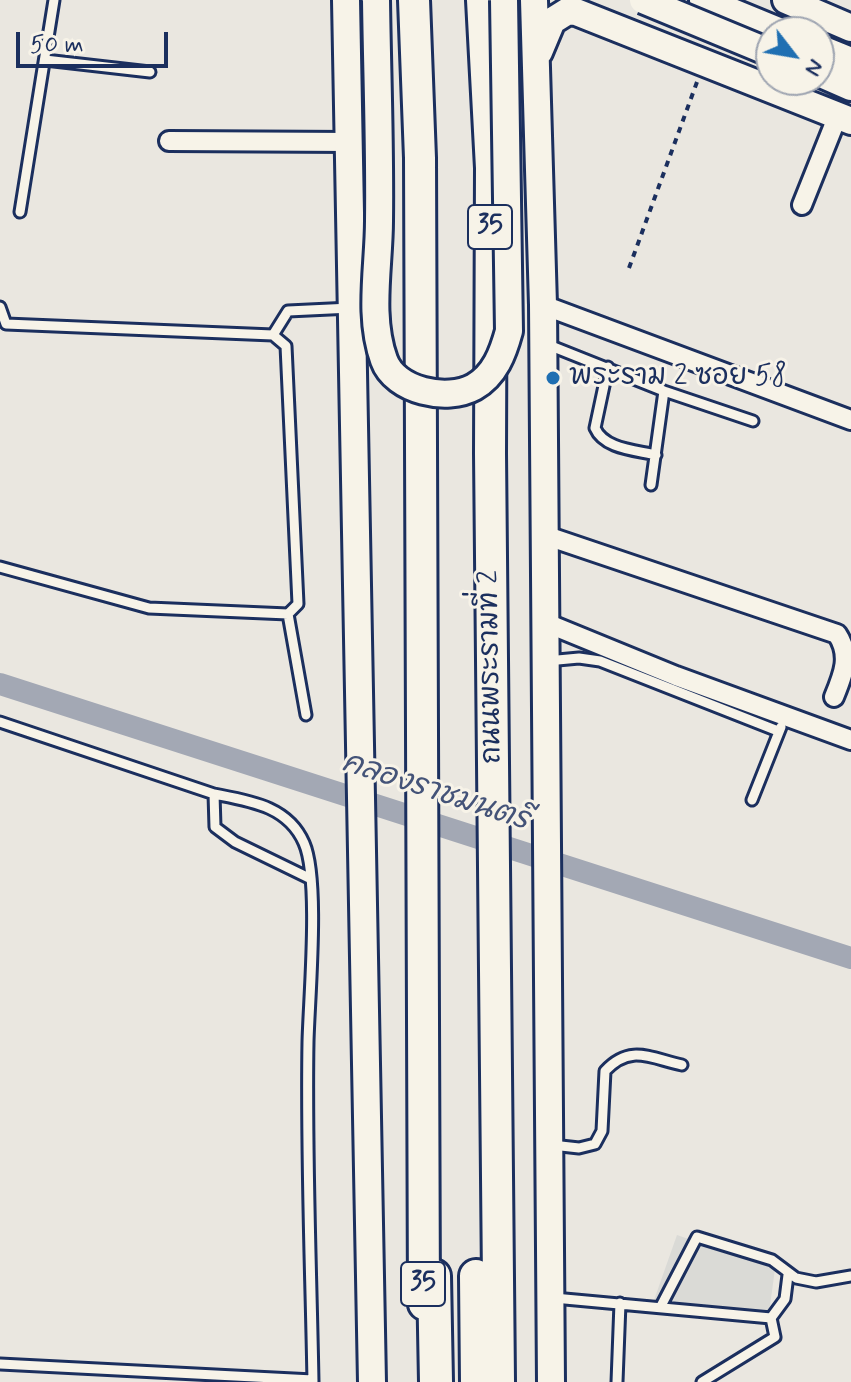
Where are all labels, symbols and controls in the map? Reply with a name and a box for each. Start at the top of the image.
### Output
scale bar [20,16,172,66]
north arrow [755,16,835,96]
text: 50 m [30,30,84,61]
text: N [798,54,830,81]
road number: 35 [468,205,512,249]
place label: พระราม 2 ซอย 58 [569,361,787,395]
marker: พระราม 2 ซอย 58 [544,369,562,387]
street label: ถนนพระรามที่ 2 [474,570,510,764]
water label: คลองราชมนตรี [337,746,533,840]
road number: 35 [401,1262,445,1306]

